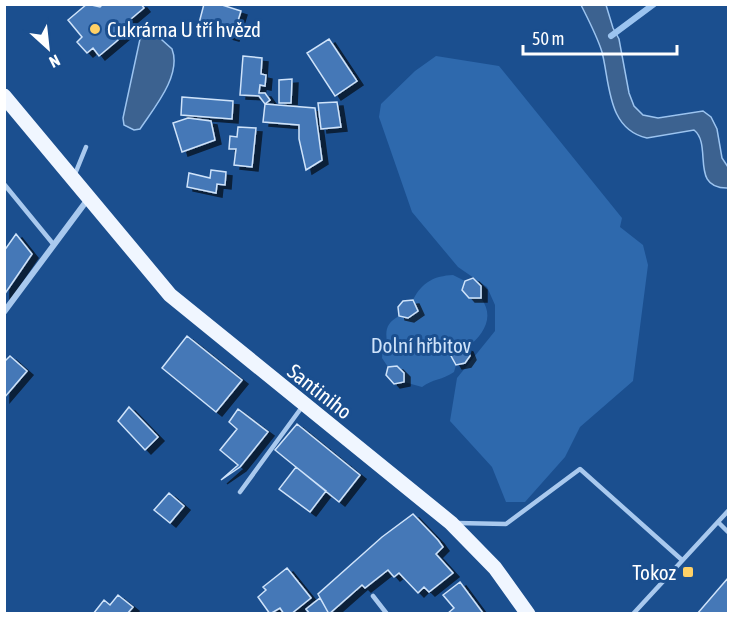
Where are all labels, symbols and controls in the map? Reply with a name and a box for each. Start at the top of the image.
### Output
place label: Cukrárna U tří hvězd [107,17,261,41]
north arrow [18,18,78,78]
scale bar [523,18,678,56]
marker: Cukrárna U tří hvězd [88,22,102,36]
text: 50 m [532,28,564,49]
text: N [47,51,63,72]
park label: Dolní hřbitov [371,333,472,357]
street label: Santiniho [283,359,357,423]
place label: Tokoz [632,560,676,584]
marker: Tokoz [681,565,695,579]

